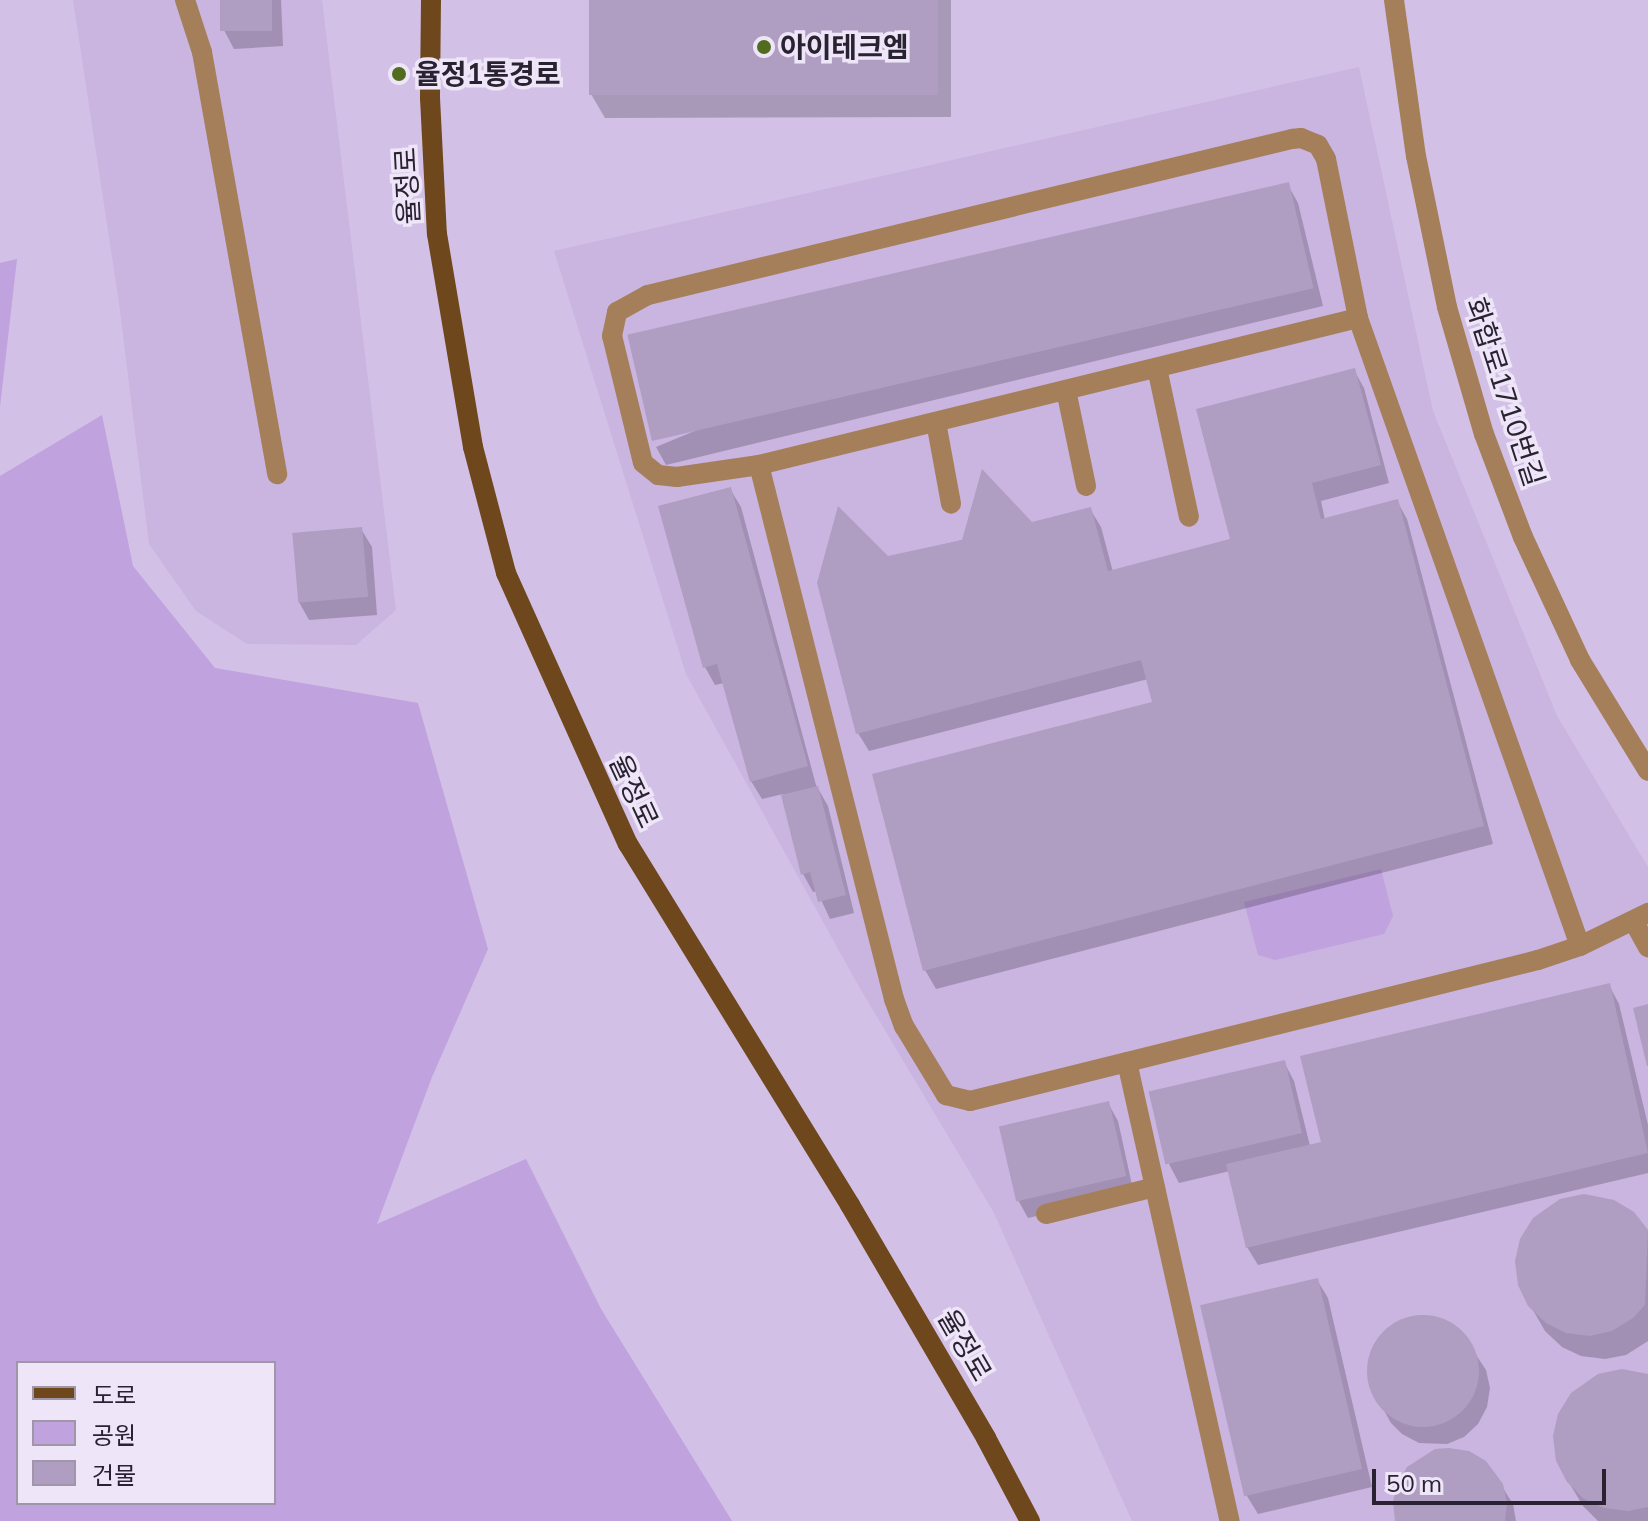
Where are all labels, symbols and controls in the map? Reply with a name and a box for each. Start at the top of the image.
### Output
place label: 아이테크엠 [780,30,909,64]
marker: 아이테크엠 [755,38,773,56]
place label: 율정1통경로 [415,57,561,91]
marker: 율정1통경로 [390,65,408,83]
street label: 율정로 [388,147,426,225]
street label: 화합로1710번길 [1459,294,1551,490]
street label: 율정로 [602,749,666,833]
street label: 율정로 [931,1303,999,1387]
legend [16,1361,276,1505]
text: 도로 [92,1380,136,1410]
text: 공원 [92,1420,136,1450]
scale bar [1376,1453,1610,1503]
text: 건물 [92,1460,136,1490]
text: 50 m [1386,1468,1442,1498]

